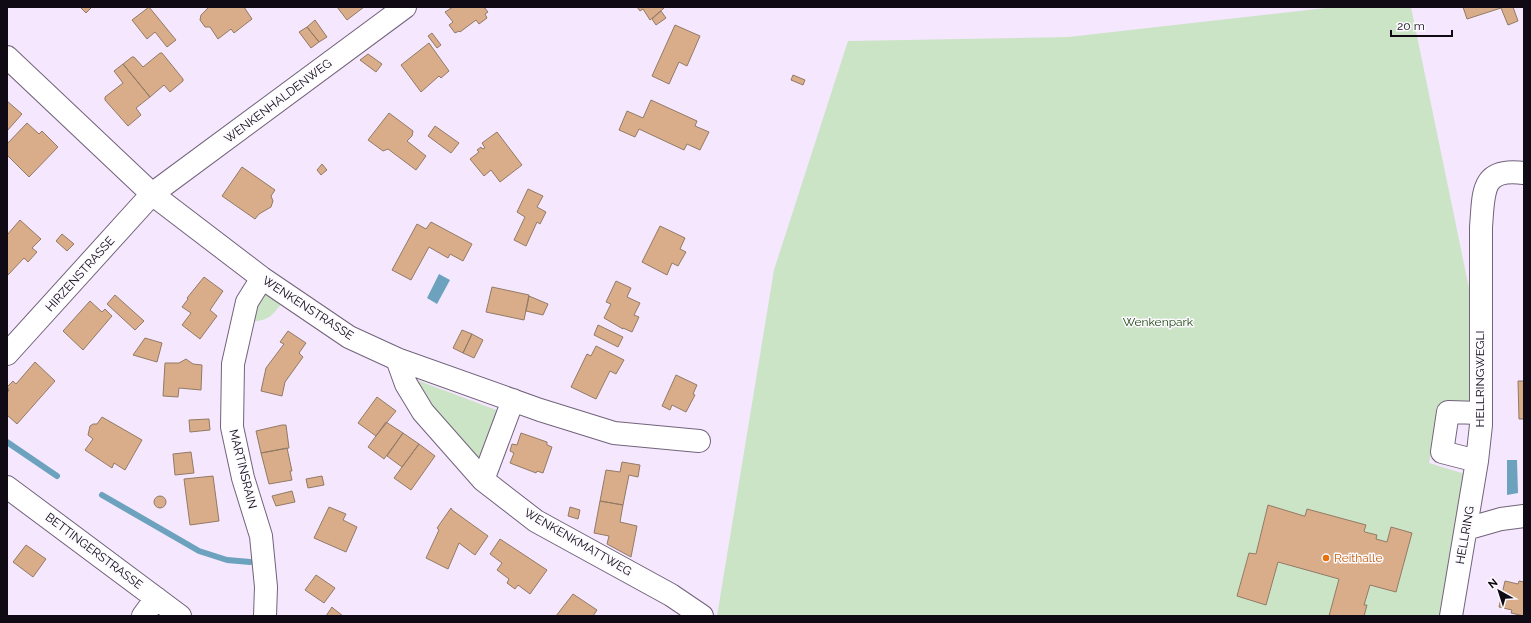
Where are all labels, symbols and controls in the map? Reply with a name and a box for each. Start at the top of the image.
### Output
scale bar [1391,12,1452,38]
text: 20 m [1397,19,1425,33]
street label: WENKENHALDENWEG [222,56,334,146]
street label: HIRZENSTRASSE [43,234,117,314]
street label: WENKENSTRASSE [260,273,356,343]
park label: Wenkenpark [1123,315,1194,329]
street label: HELLRINGWEGLI [1473,331,1487,427]
street label: MARTINSRAIN [226,428,260,510]
street label: WENKENKMATTWEG [522,505,634,579]
street label: HELLRING [1453,505,1477,565]
street label: BETTINGERSTRASSE [43,510,145,592]
place label: Reithalle [1334,551,1382,565]
marker: Reithalle [1321,553,1331,563]
north arrow [1479,571,1519,611]
text: N [1486,576,1500,591]

